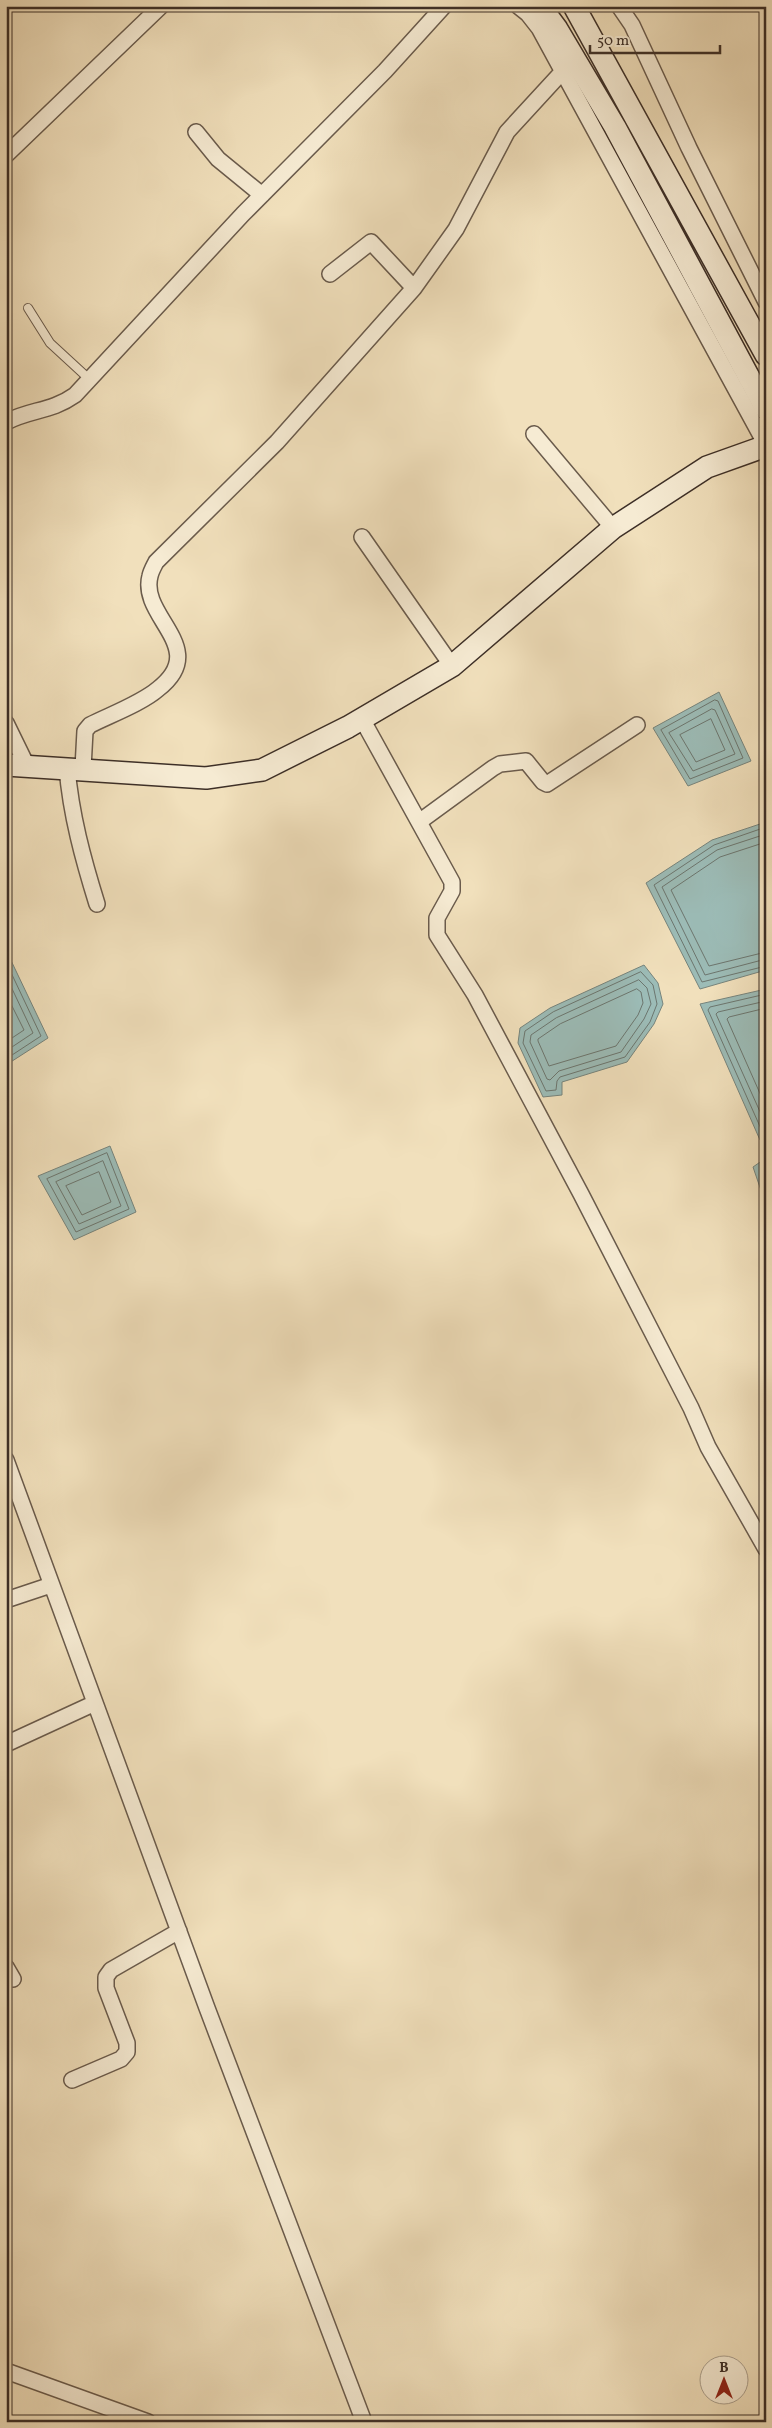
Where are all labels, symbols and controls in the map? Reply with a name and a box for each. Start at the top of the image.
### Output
scale bar [590,22,720,54]
text: 50 m [597,31,629,52]
north arrow [700,2356,750,2406]
text: B [719,2359,729,2378]

